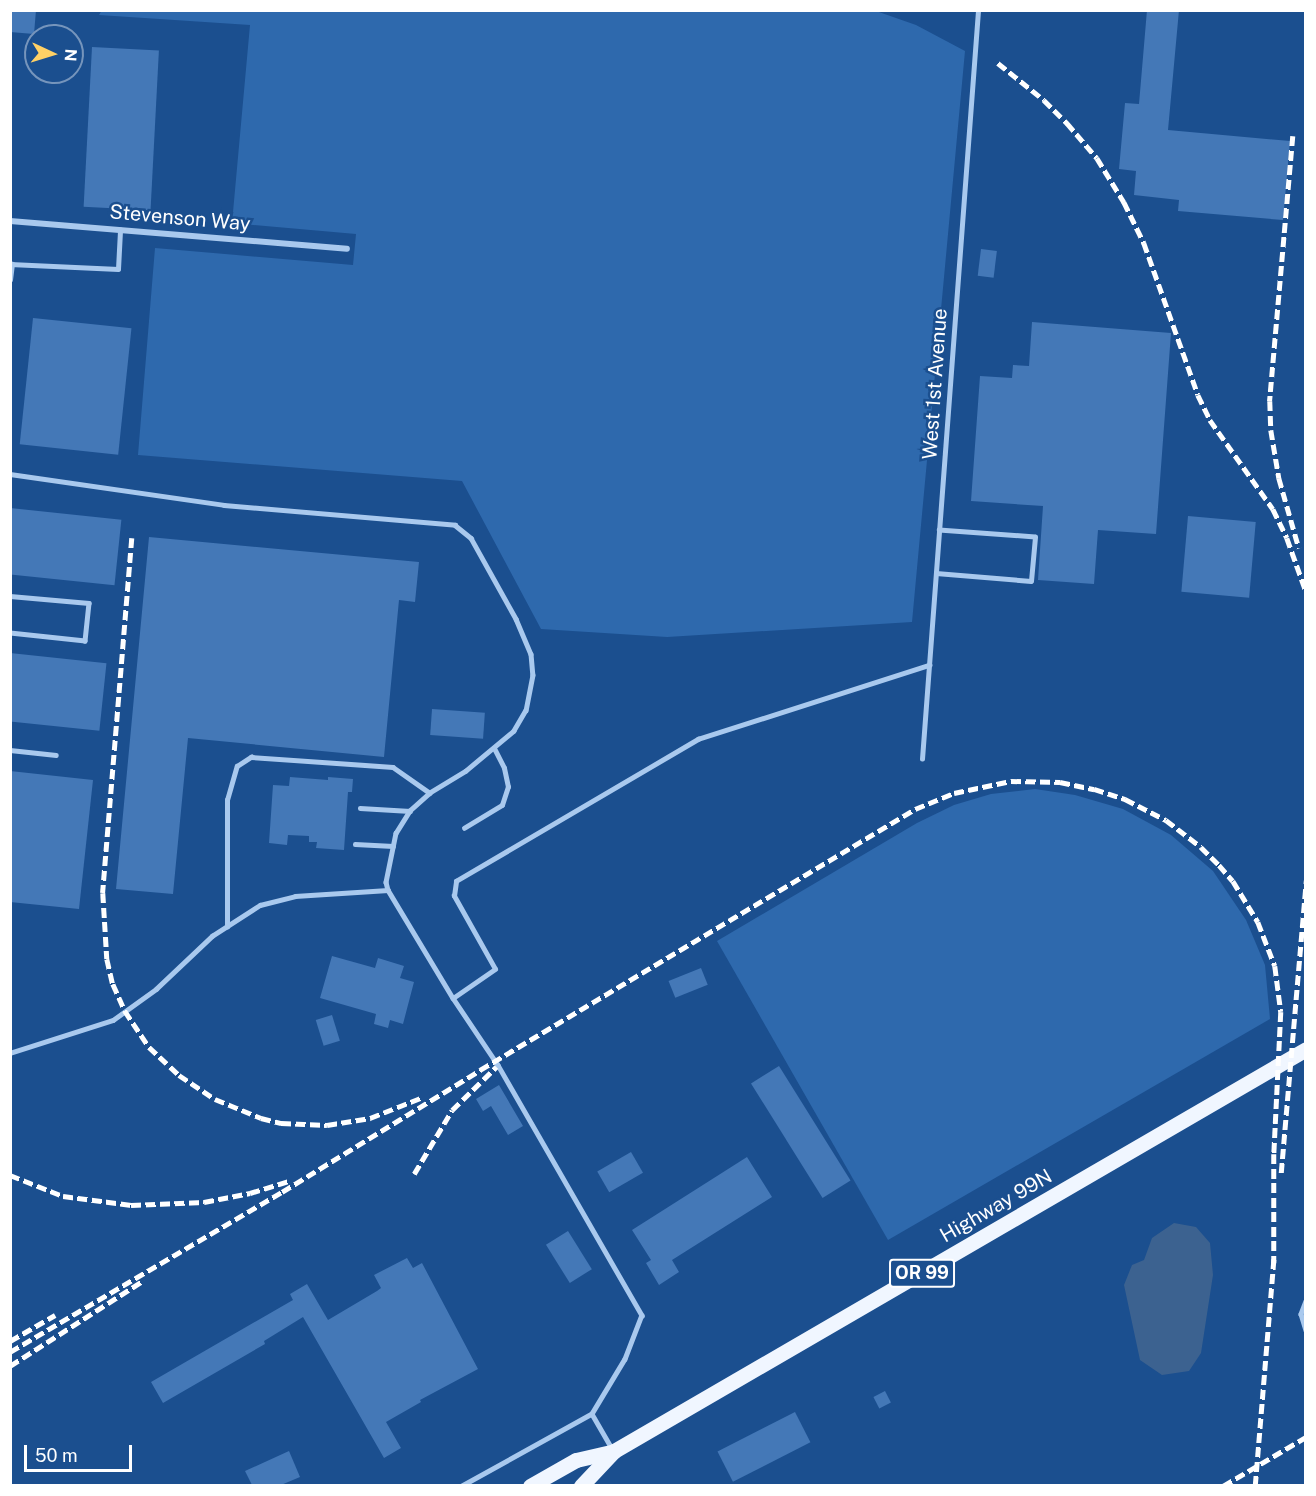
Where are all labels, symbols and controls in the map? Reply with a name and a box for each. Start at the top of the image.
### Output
north arrow [24,24,84,84]
text: N [61,48,80,62]
street label: Stevenson Way [108,200,252,236]
street label: West 1st Avenue [918,308,952,460]
street label: Highway 99N [936,1164,1056,1248]
road number: OR 99 [889,1258,955,1288]
scale bar [27,1433,135,1471]
text: 50 m [35,1445,78,1466]

